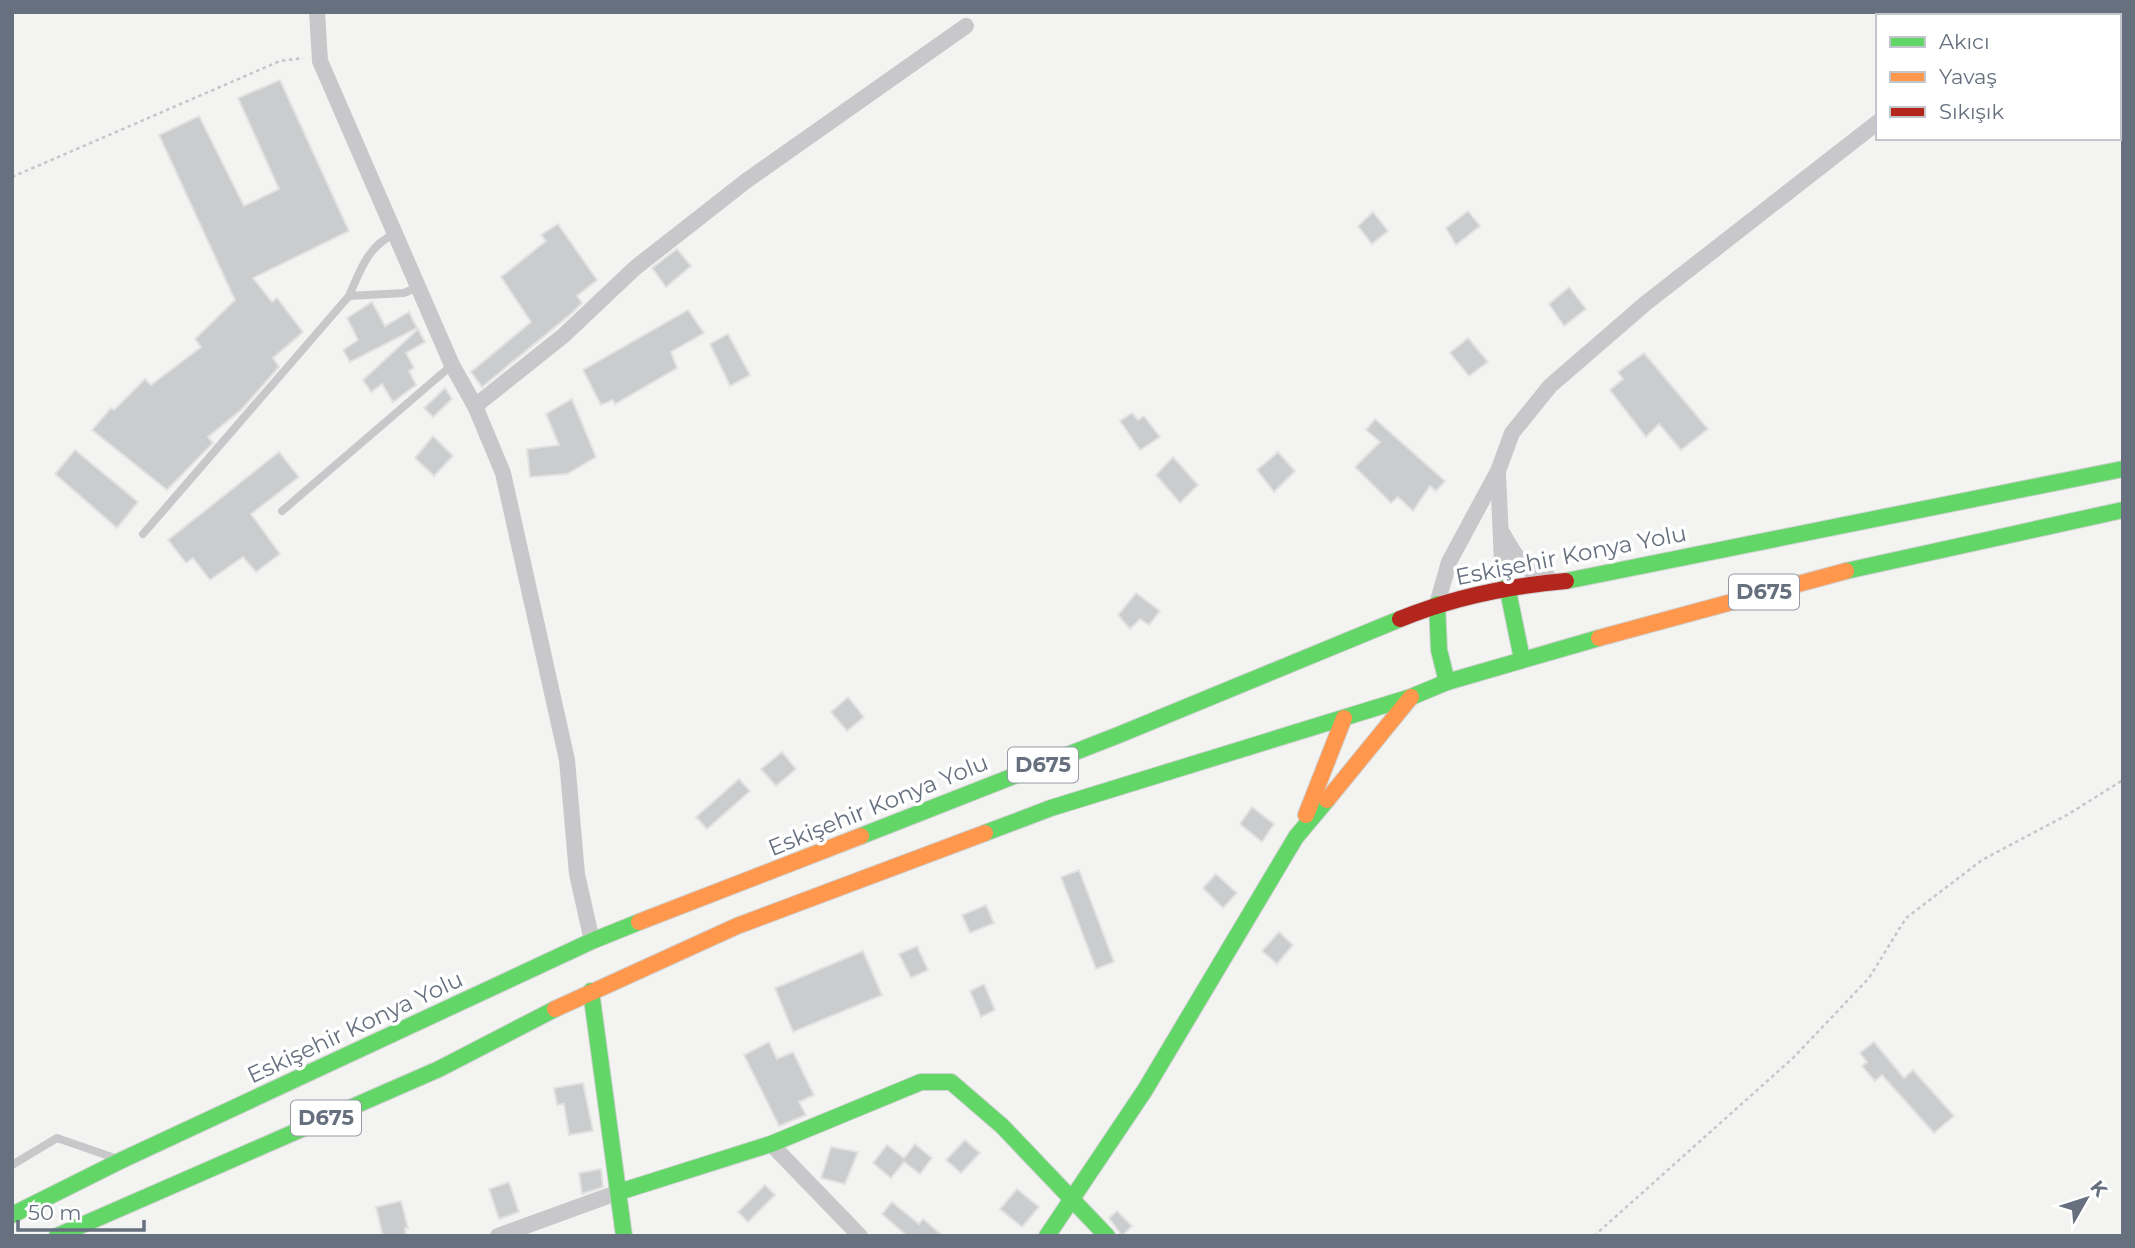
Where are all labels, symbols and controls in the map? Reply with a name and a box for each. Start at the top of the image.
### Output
legend [1876,14,2121,140]
text: Akıcı [1939,29,1990,54]
text: Yavaş [1939,64,1997,89]
text: Sıkışık [1939,99,2005,124]
street label: Eskişehir Konya Yolu [1453,519,1689,591]
road number: D675 [1729,574,1799,610]
street label: Eskişehir Konya Yolu [764,748,992,862]
road number: D675 [1008,748,1078,782]
street label: Eskişehir Konya Yolu [243,965,467,1089]
road number: D675 [291,1100,361,1136]
north arrow [2051,1164,2121,1234]
text: K [2085,1176,2113,1202]
scale bar [18,1188,144,1232]
text: 50 m [28,1200,82,1225]

